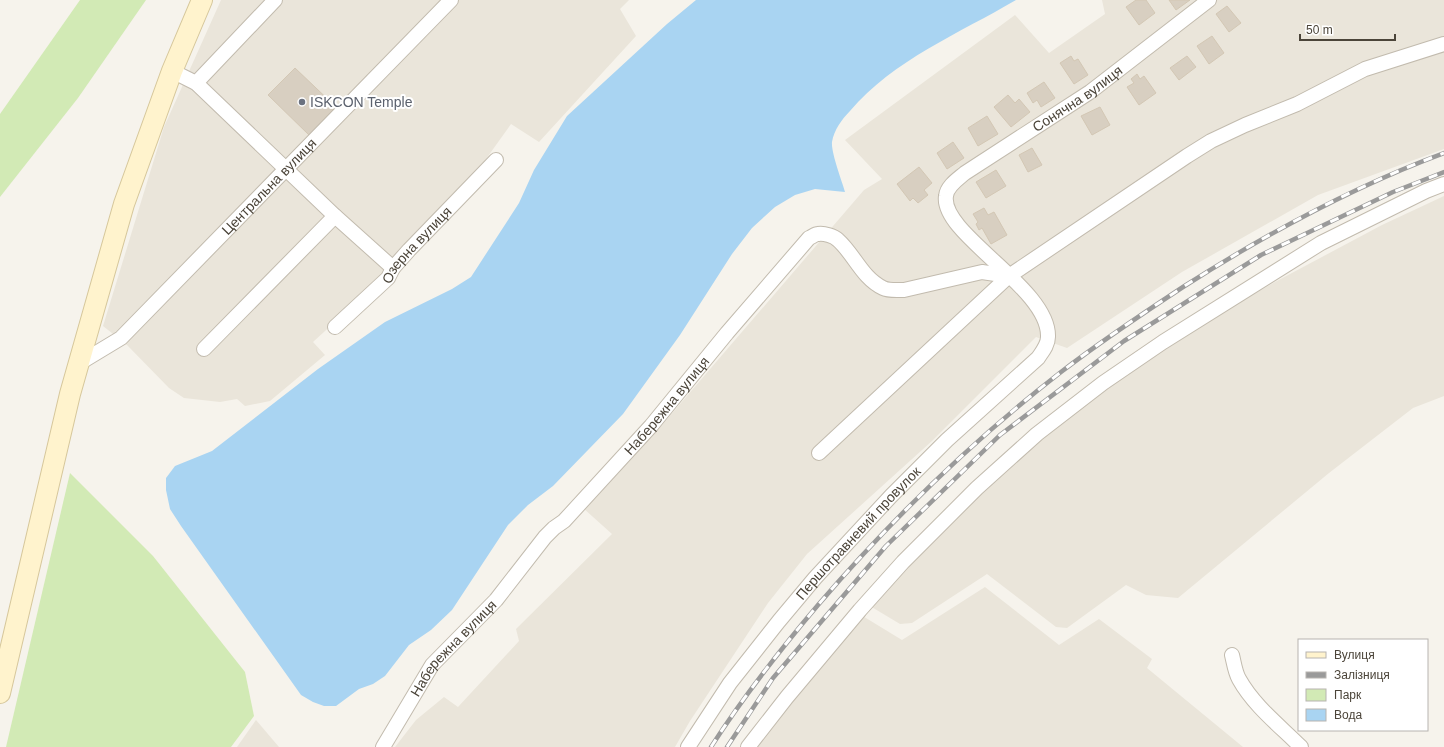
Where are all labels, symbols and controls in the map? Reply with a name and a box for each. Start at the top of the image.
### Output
scale bar [1300,16,1395,42]
text: 50 m [1306,23,1333,37]
street label: Сонячна вулиця [1030,62,1125,135]
place label: ISKCON Temple [310,94,413,110]
marker: ISKCON Temple [297,97,307,107]
street label: Центральна вулиця [218,135,319,238]
street label: Озерна вулиця [379,203,455,286]
street label: Набережна вулиця [621,353,712,458]
street label: Першотравневий провулок [793,463,924,603]
street label: Набережна вулиця [407,597,500,699]
legend [1298,639,1428,731]
text: Вулиця [1334,648,1375,662]
text: Залізниця [1334,668,1390,682]
text: Парк [1334,688,1362,702]
text: Вода [1334,708,1362,722]

